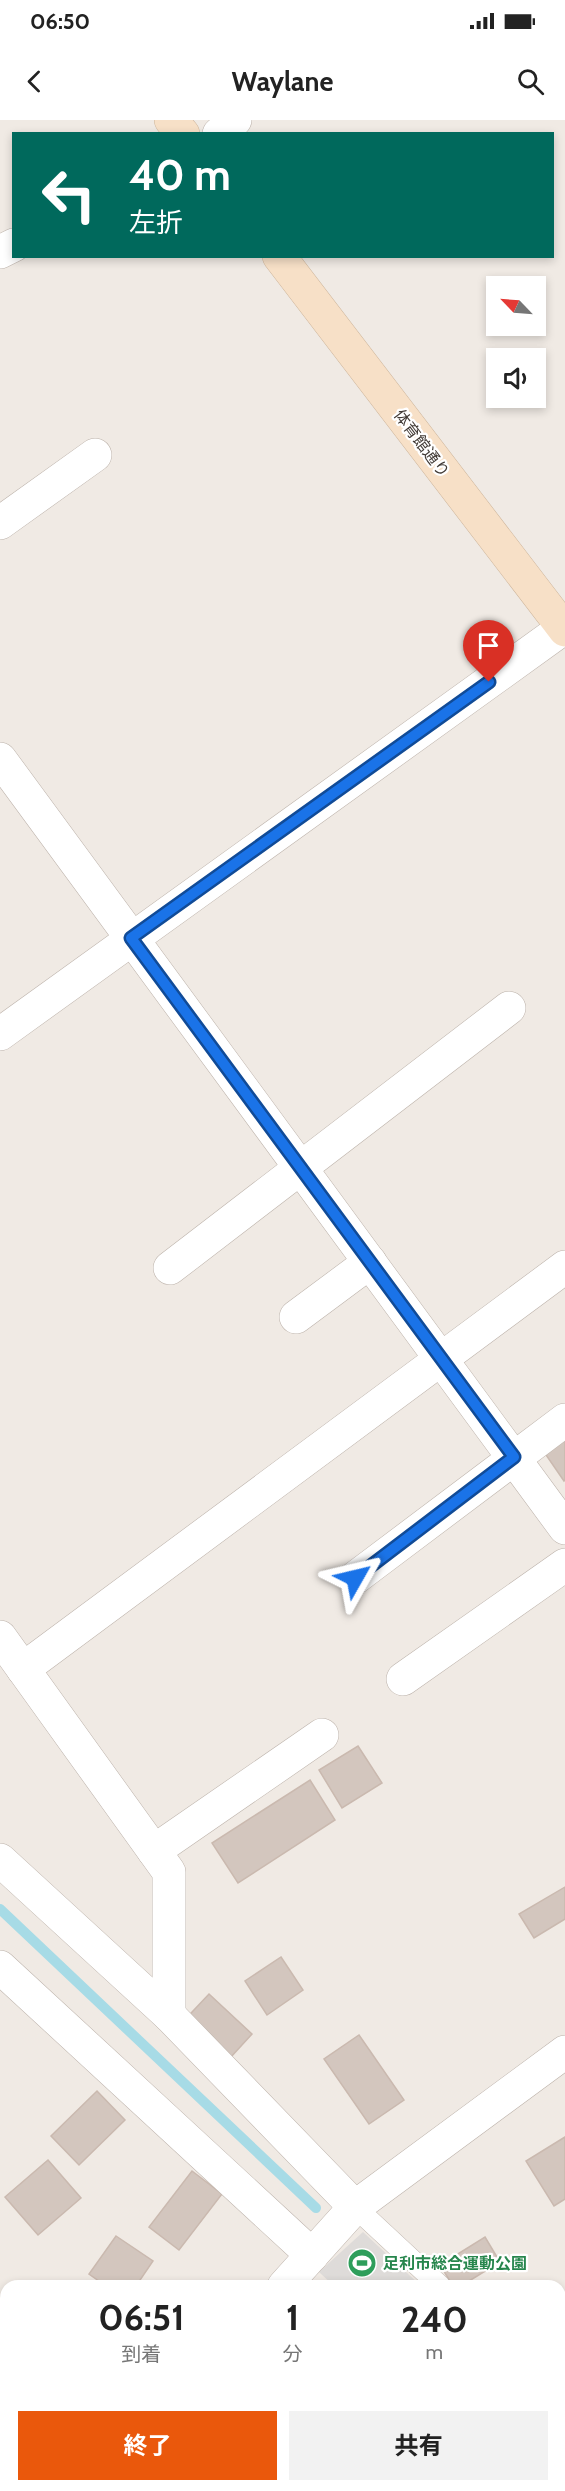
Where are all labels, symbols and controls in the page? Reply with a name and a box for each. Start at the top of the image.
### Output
text: 06:50 [30,8,90,35]
icon: back [18,65,51,98]
text: Waylane [232,65,333,98]
icon: search [514,65,547,98]
text: 40 m [129,149,231,201]
icon: left [30,156,108,234]
text: 左折 [129,206,183,239]
north arrow [486,276,546,336]
map controls [486,276,546,408]
button: sound [486,348,546,408]
street label: 体育館通り [390,406,453,481]
pin [463,620,514,682]
icon: arrive [472,629,505,662]
position arrow [323,1546,387,1610]
sports icon: 足利市総合運動公園 [346,2247,378,2279]
place label: 足利市総合運動公園 [383,2254,527,2273]
text: 06:51 [98,2295,184,2339]
text: 1 [286,2295,299,2339]
text: 240 [401,2297,468,2341]
text: m [426,2340,443,2364]
text: 到着 [121,2342,161,2366]
text: 分 [283,2342,303,2366]
button: 終了 [18,2411,277,2480]
button: 共有 [289,2411,548,2480]

